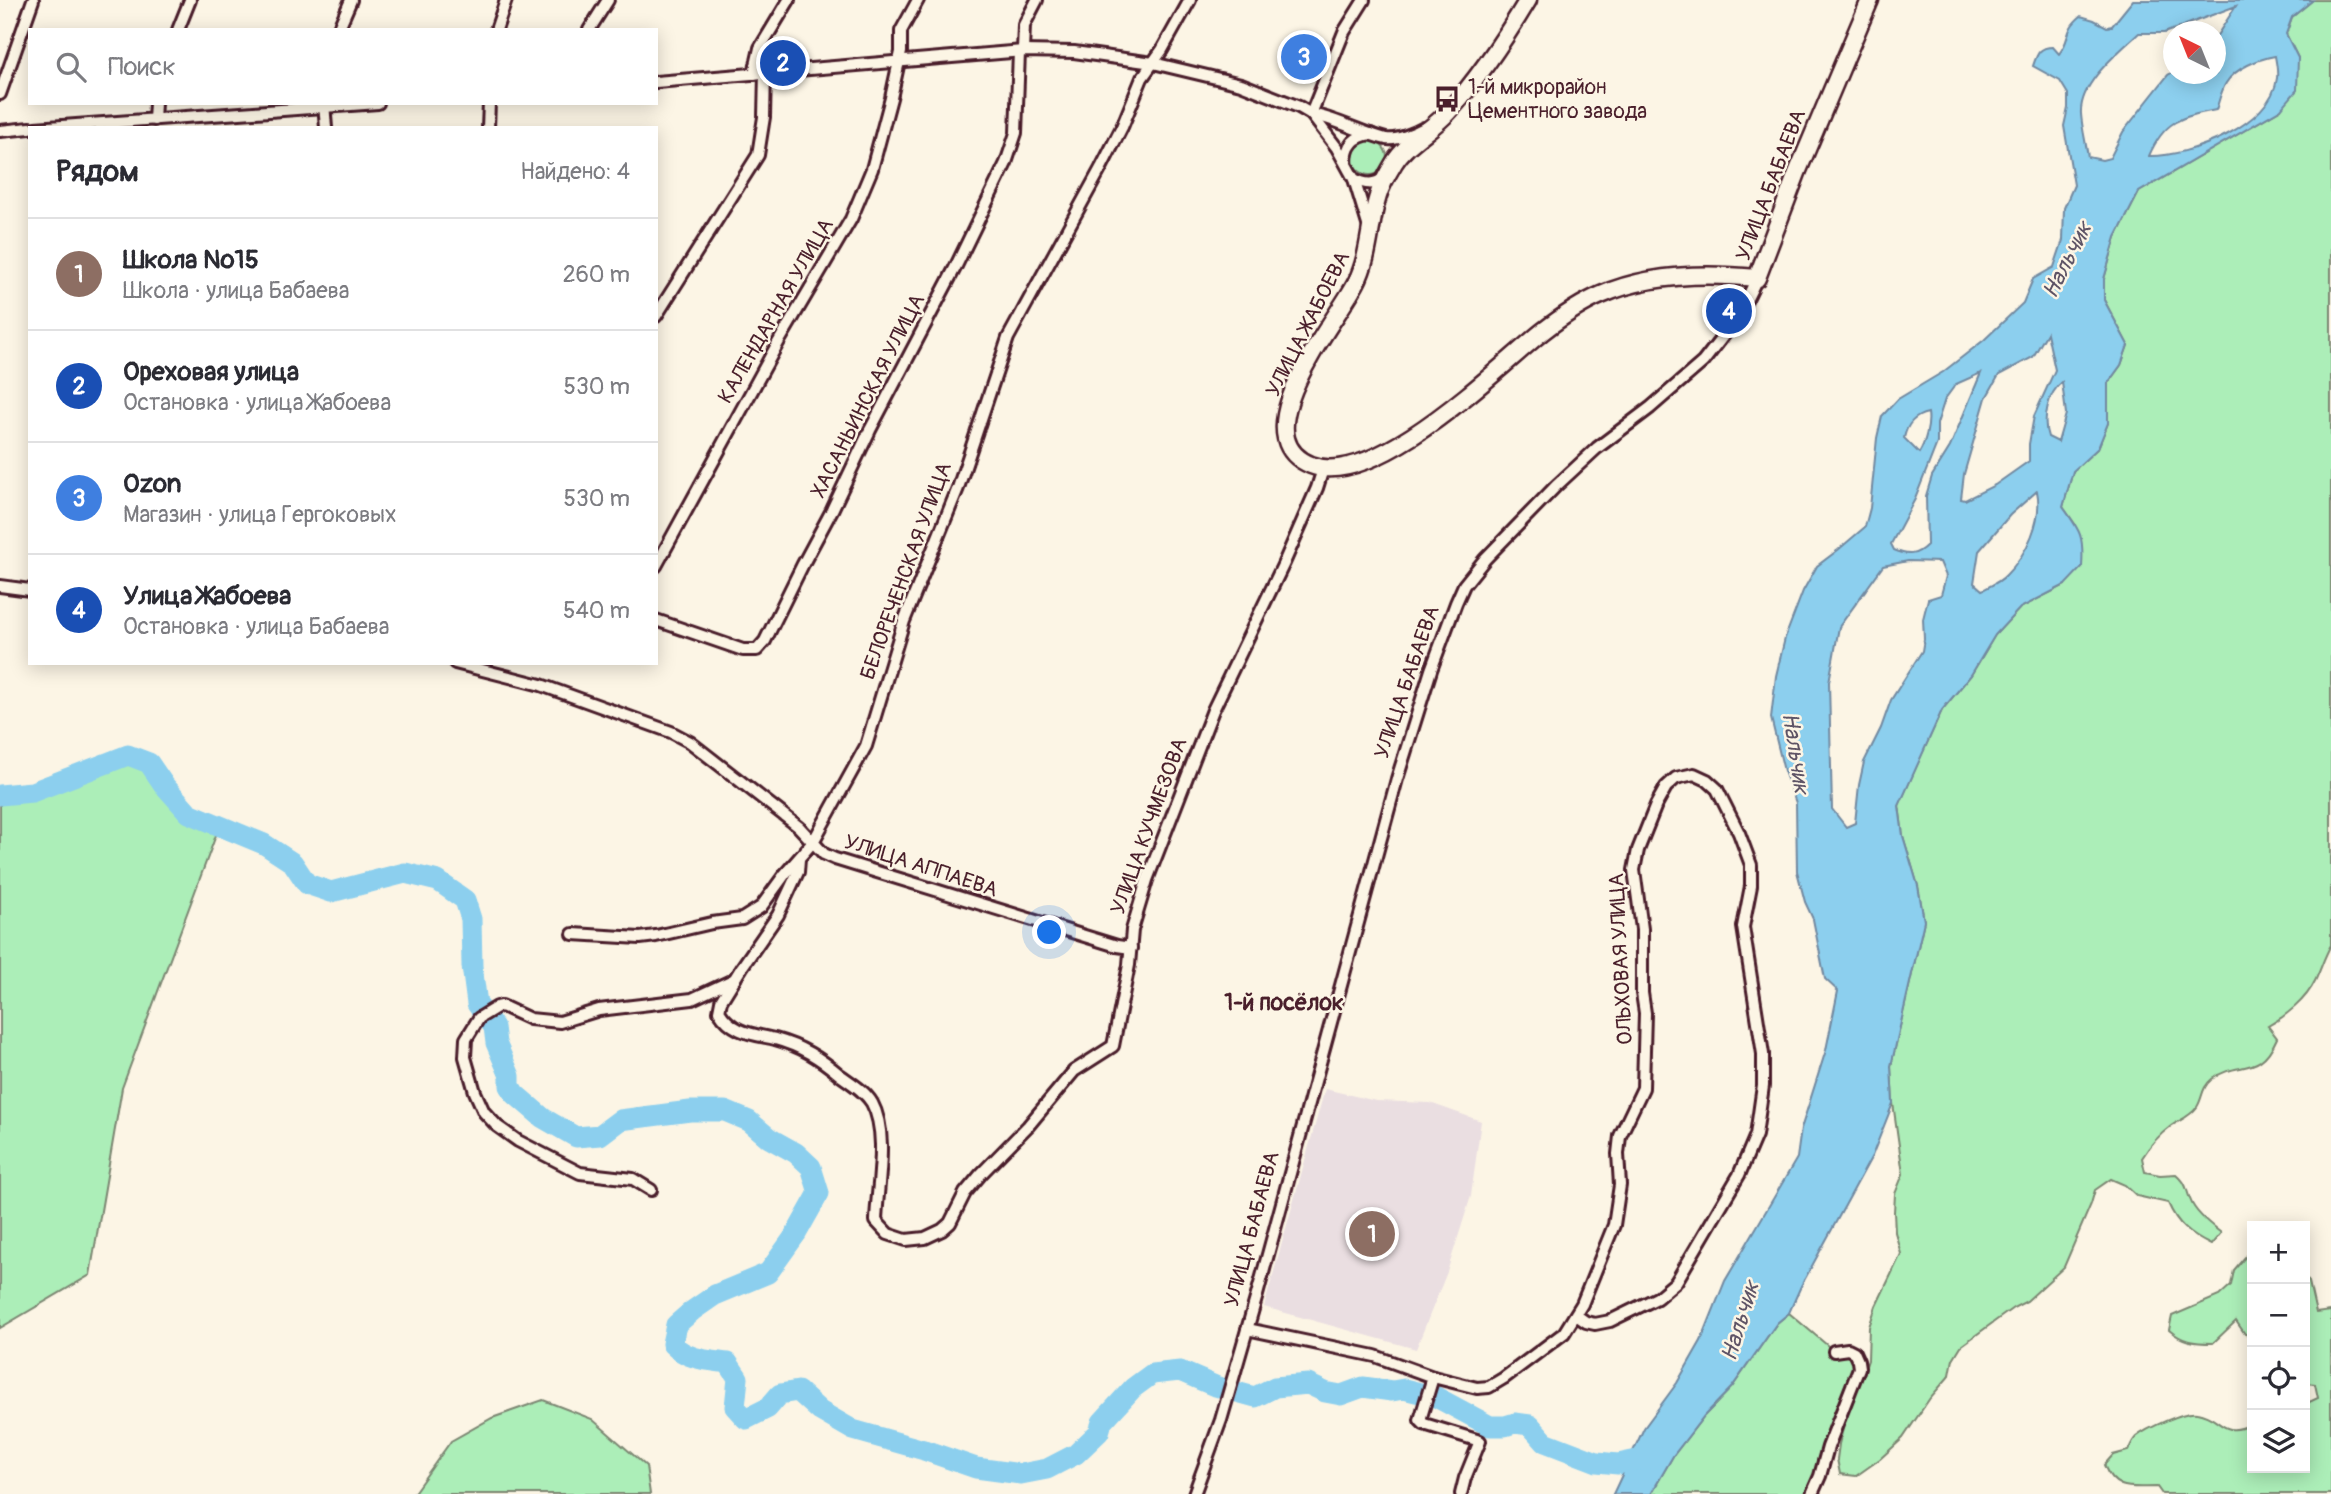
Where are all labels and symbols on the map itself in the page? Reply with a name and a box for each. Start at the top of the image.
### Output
north arrow [2163,21,2226,84]
pin: 3 [1281,31,1327,83]
pin: 2 [760,37,806,89]
place label: 1-й микрорайон Цементного завода [1468,74,1647,125]
bus stop icon: 1-й микрорайон Цементного завода [1432,84,1462,114]
street label: УЛИЦА БАБАЕВА [1730,106,1812,264]
street label: КАЛЕНДАРНАЯ УЛИЦА [712,214,840,408]
water label: Нальчик [2036,215,2099,303]
street label: УЛИЦА ЖАБОЕВА [1260,247,1356,401]
pin: 4 [1706,285,1752,337]
street label: ХАСАНЬИНСКАЯ УЛИЦА [805,290,931,502]
street label: БЕЛОРЕЧЕНСКАЯ УЛИЦА [854,459,958,683]
street label: УЛИЦА БАБАЕВА [1368,602,1446,762]
water label: Нальчик [1775,710,1817,798]
street label: УЛИЦА КУЧМЕЗОВА [1105,734,1193,918]
street label: УЛИЦА АППАЕВА [841,828,1001,904]
street label: ОЛЬХОВАЯ УЛИЦА [1603,873,1639,1045]
your location [1032,915,1066,949]
district label: 1-й посёлок [1224,988,1344,1017]
street label: УЛИЦА БАБАЕВА [1218,1148,1286,1310]
pin: 1 [1349,1208,1395,1260]
water label: Нальчик [1714,1276,1766,1364]

